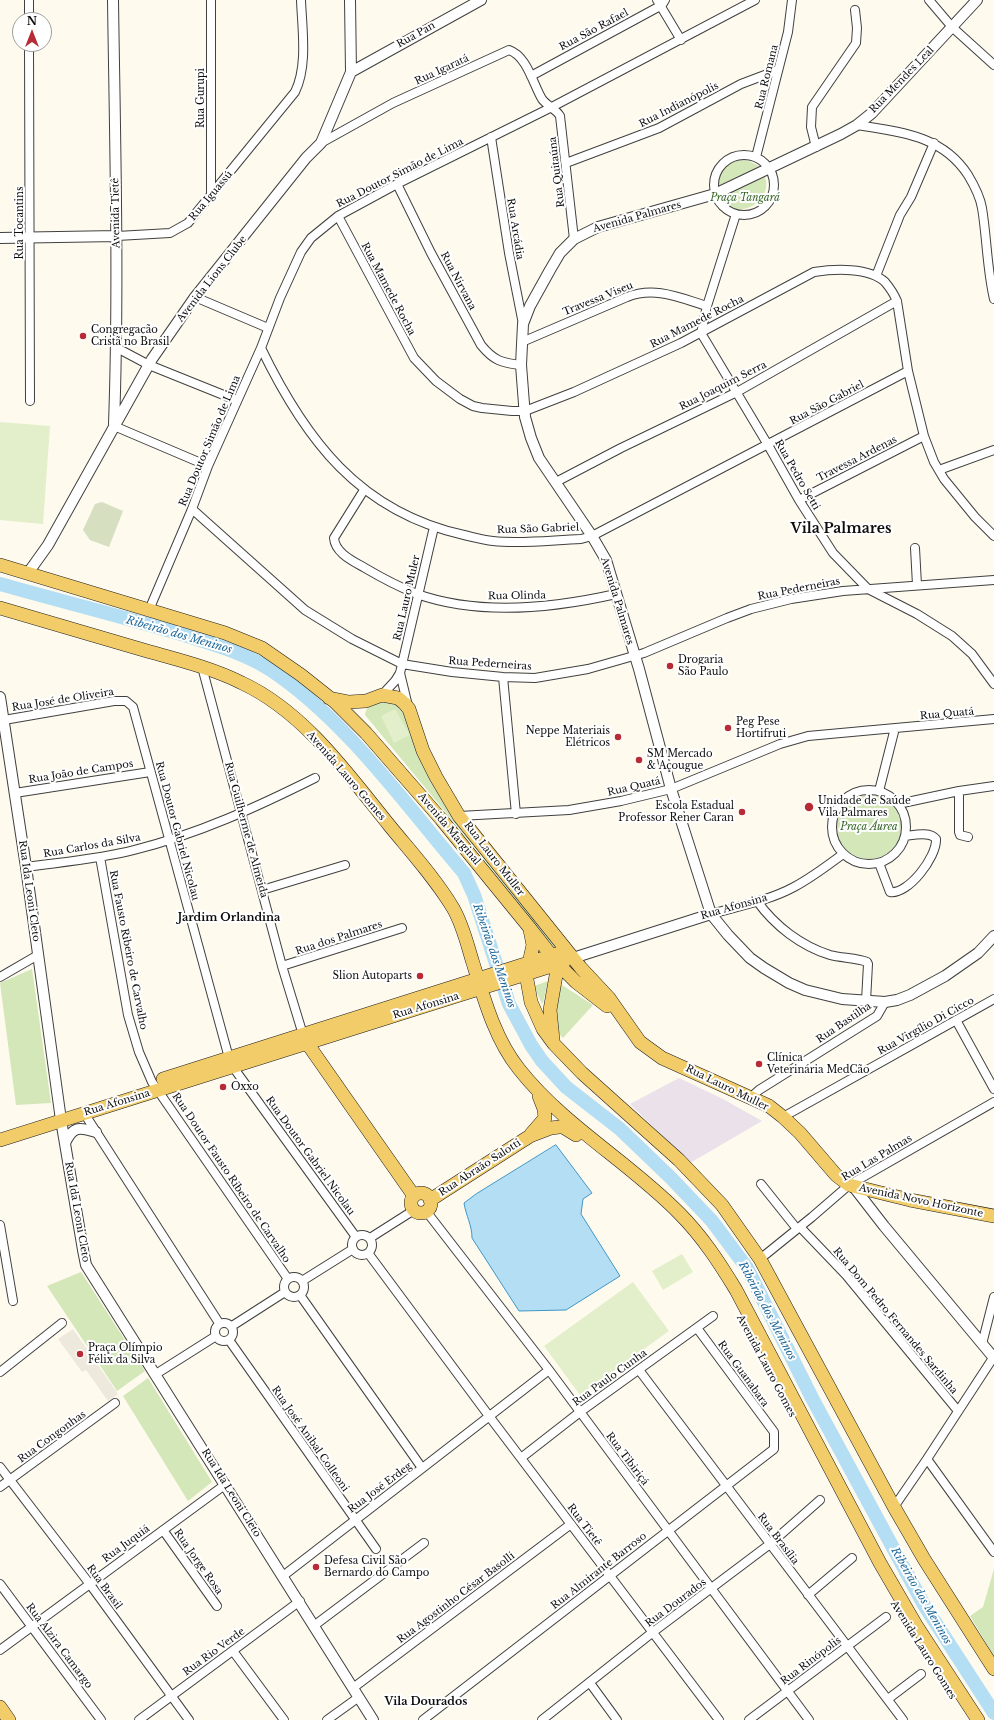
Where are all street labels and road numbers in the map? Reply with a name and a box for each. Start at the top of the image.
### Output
street label: Rua São Rafael [557,7,631,53]
street label: Rua Pan [395,20,437,50]
street label: Rua Romana [753,44,781,110]
street label: Rua Mendes Leal [867,44,937,116]
street label: Rua Igaratá [413,52,471,88]
street label: Rua Gurupi [195,68,207,128]
street label: Rua Indianópolis [637,80,721,130]
street label: Rua Doutor Simão de Lima [335,136,465,210]
street label: Rua Quitaúna [547,136,567,208]
street label: Rua Iguassú [187,169,235,223]
street label: Avenida Tietê [109,178,123,248]
street label: Rua Tocantins [14,187,26,259]
street label: Rua Arcádia [504,197,526,261]
street label: Avenida Palmares [592,199,682,235]
street label: Avenida Lions Clube [175,234,249,324]
street label: Rua Mamede Rocha [358,241,418,337]
street label: Rua Nirvana [438,250,478,312]
street label: Travessa Viseu [561,279,635,319]
street label: Rua Mamede Rocha [648,293,746,351]
street label: Rua Joaquim Serra [677,359,769,413]
street label: Rua Doutor Simão de Lima [177,374,243,508]
street label: Rua São Gabriel [788,378,866,428]
street label: Travessa Ardenas [815,434,899,484]
street label: Rua Pedro Setti [772,438,822,512]
street label: Rua São Gabriel [497,522,579,536]
street label: Rua Lauro Muler [391,554,423,642]
street label: Avenida Palmares [598,556,636,646]
street label: Rua Pederneiras [757,575,841,603]
street label: Rua Olinda [488,589,546,603]
street label: Rua Pederneiras [448,655,532,673]
street label: Rua José de Oliveira [11,686,115,714]
street label: Rua Quatá [920,706,974,722]
street label: Avenida Lauro Gomes [304,729,388,823]
street label: Rua João de Campos [28,758,134,786]
street label: Rua Doutor Gabriel Nicolau [153,760,201,902]
street label: Rua Guilherme de Almeida [222,761,270,899]
street label: Rua Quatá [606,775,662,799]
street label: Avenida Marginal [415,790,483,868]
street label: Rua Lauro Muller [461,819,527,899]
street label: Rua Carlos da Silva [43,832,141,860]
street label: Rua Ida Leoni Cleto [16,840,42,942]
street label: Rua Fausto Ribeiro de Carvalho [107,869,149,1031]
street label: Rua Afonsina [699,892,769,922]
street label: Rua dos Palmares [294,918,384,958]
street label: Rua Afonsina [391,990,461,1022]
street label: Rua Virgílio Di Cicco [876,995,976,1057]
street label: Rua Bastilha [814,1000,874,1046]
street label: Rua Lauro Muller [683,1063,771,1113]
street label: Rua Afonsina [82,1087,152,1119]
street label: Rua Doutor Fausto Ribeiro de Carvalho [169,1091,293,1265]
street label: Rua Doutor Gabriel Nicolau [263,1094,357,1218]
street label: Rua Las Palmas [840,1132,914,1184]
street label: Rua Abraão Salotti [437,1137,523,1199]
street label: Rua Ida Leoni Cleto [62,1161,92,1263]
street label: Avenida Novo Horizonte [858,1182,984,1220]
street label: Rua Dom Pedro Fernandes Sardinha [830,1245,960,1397]
street label: Avenida Lauro Gomes [734,1313,798,1419]
street label: Rua Guanabara [715,1339,771,1409]
street label: Rua Paulo Cunha [571,1347,649,1409]
street label: Rua José Anibal Colleoni [269,1384,351,1494]
street label: Rua Congonhas [16,1408,88,1466]
street label: Rua Tibiriçá [603,1430,651,1488]
street label: Rua Ida Leoni Cleto [199,1447,263,1539]
street label: Rua José Erdeg [346,1460,414,1516]
street label: Rua Tietê [564,1502,604,1548]
street label: Rua Brasília [755,1511,801,1567]
street label: Rua Juquiá [100,1523,152,1565]
street label: Rua Jorge Rosa [171,1527,225,1597]
street label: Rua Almirante Barroso [549,1530,649,1612]
street label: Rua Agostinho César Basolli [395,1550,517,1646]
street label: Rua Brasil [84,1562,124,1612]
street label: Rua Dourados [643,1576,709,1630]
street label: Avenida Lauro Gomes [888,1598,958,1702]
street label: Rua Alzira Camargo [23,1601,95,1691]
street label: Rua Rio Verde [181,1626,247,1678]
street label: Rua Rinópolis [779,1634,843,1688]

